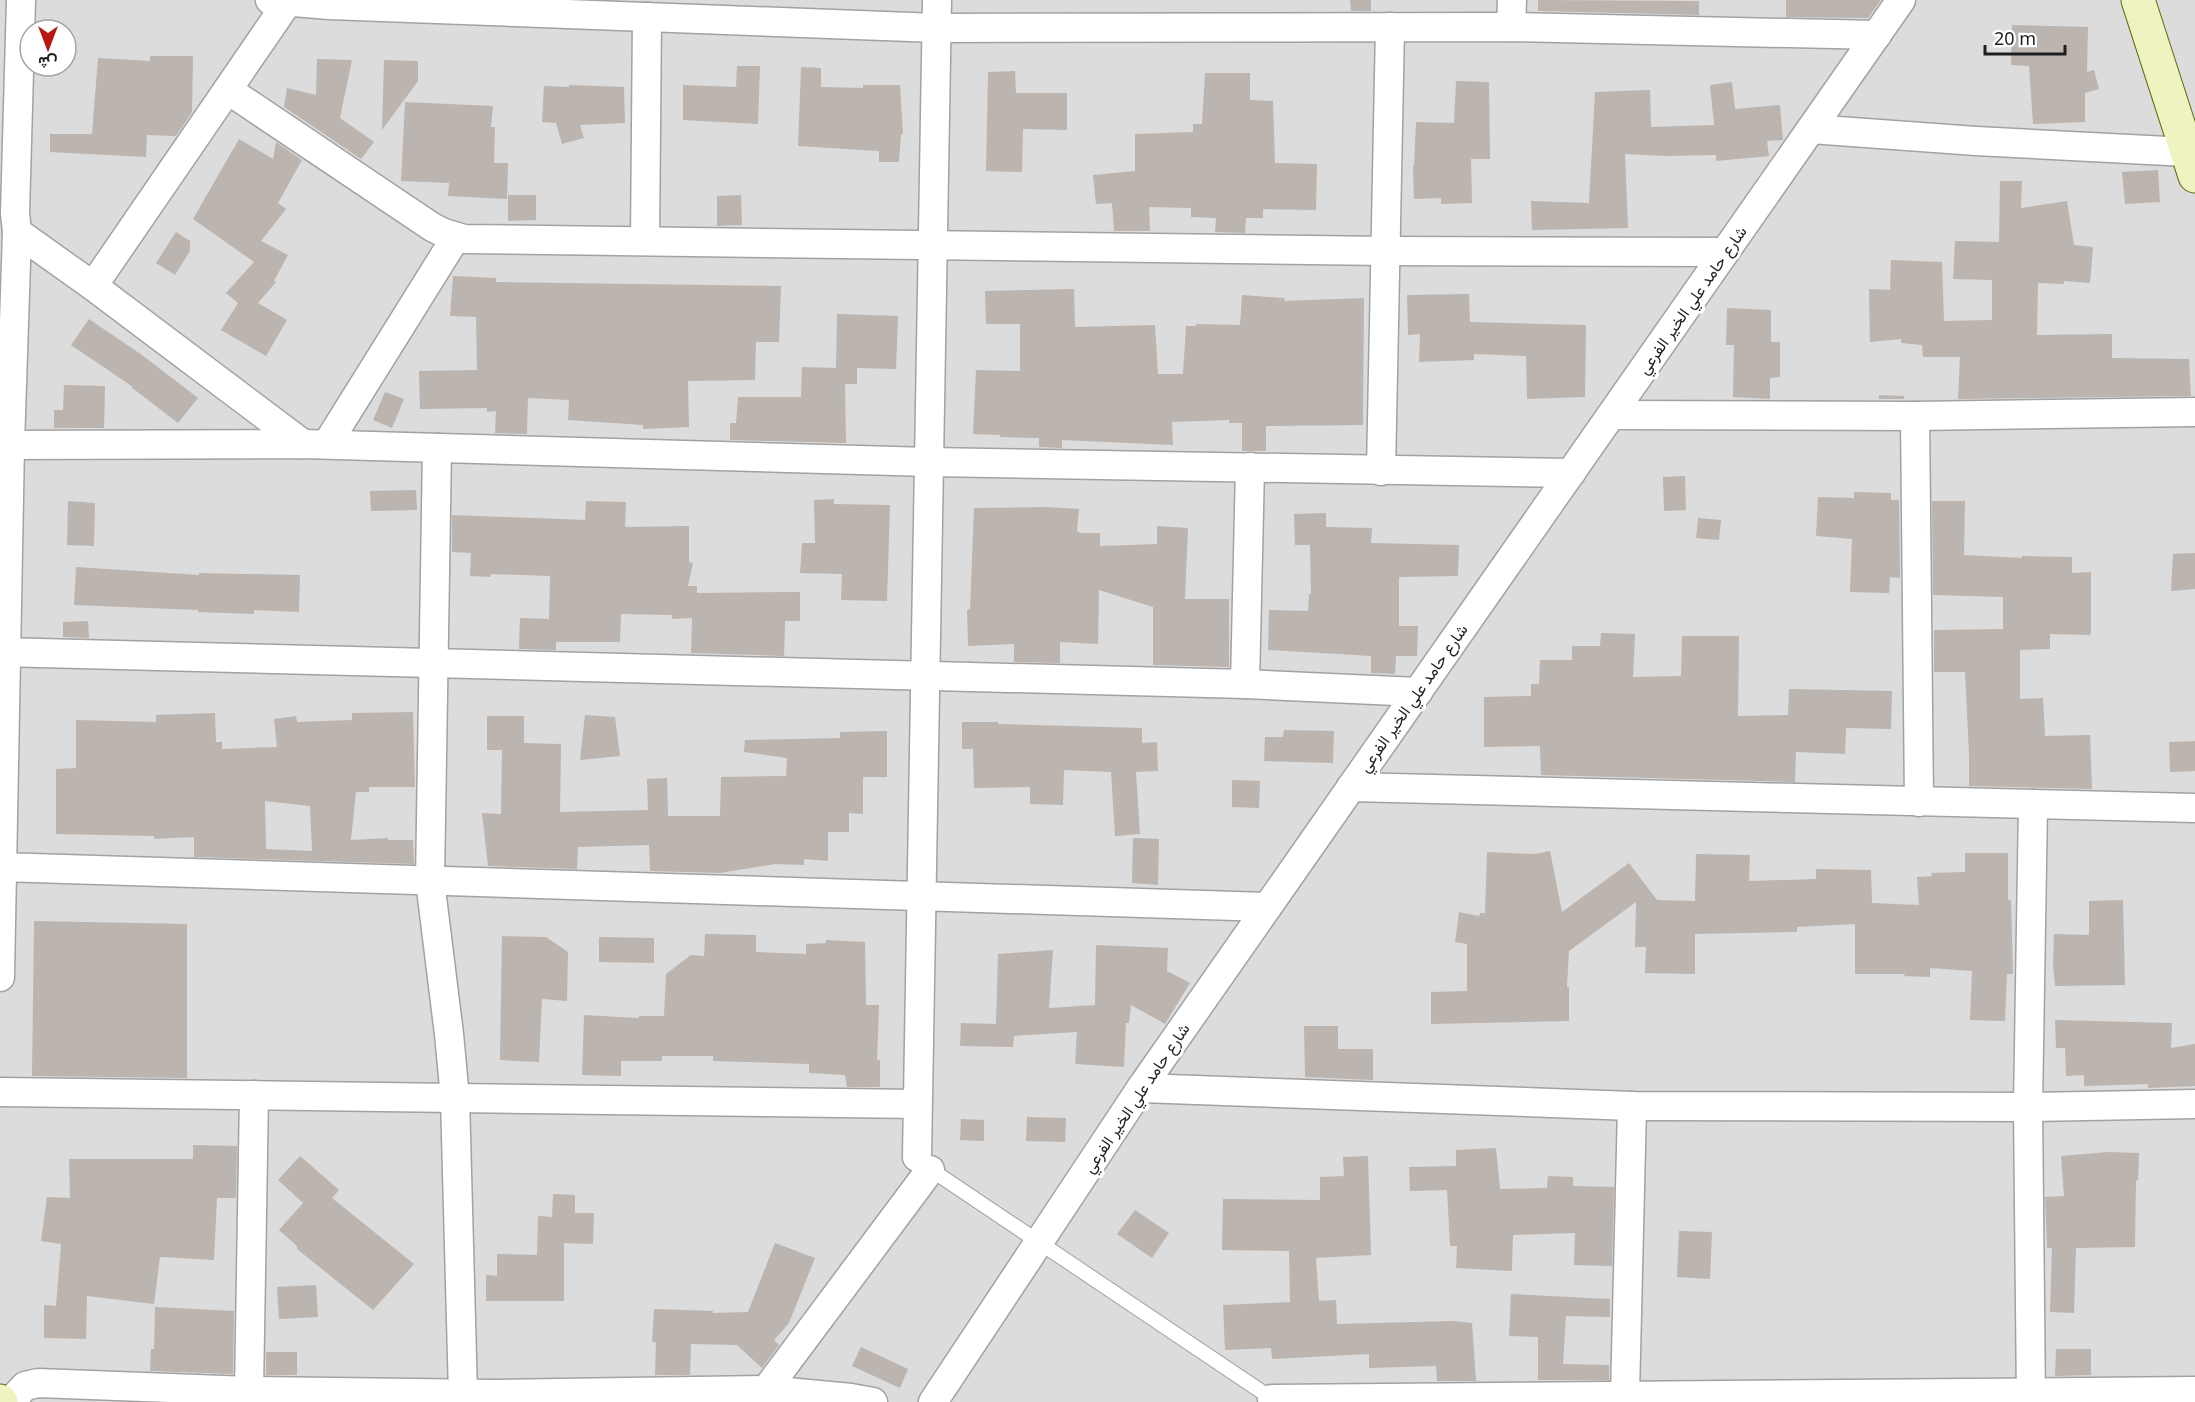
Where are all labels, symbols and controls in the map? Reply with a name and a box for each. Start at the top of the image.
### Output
north arrow [18,18,78,78]
scale bar [1985,18,2064,56]
text: 20 m [1994,26,2036,50]
text: ش [38,52,58,74]
street label: شارع حامد علي الخير الفرعي [1632,221,1754,380]
street label: شارع حامد علي الخير الفرعي [1353,619,1475,778]
street label: شارع حامد علي الخير الفرعي [1078,1019,1197,1179]

